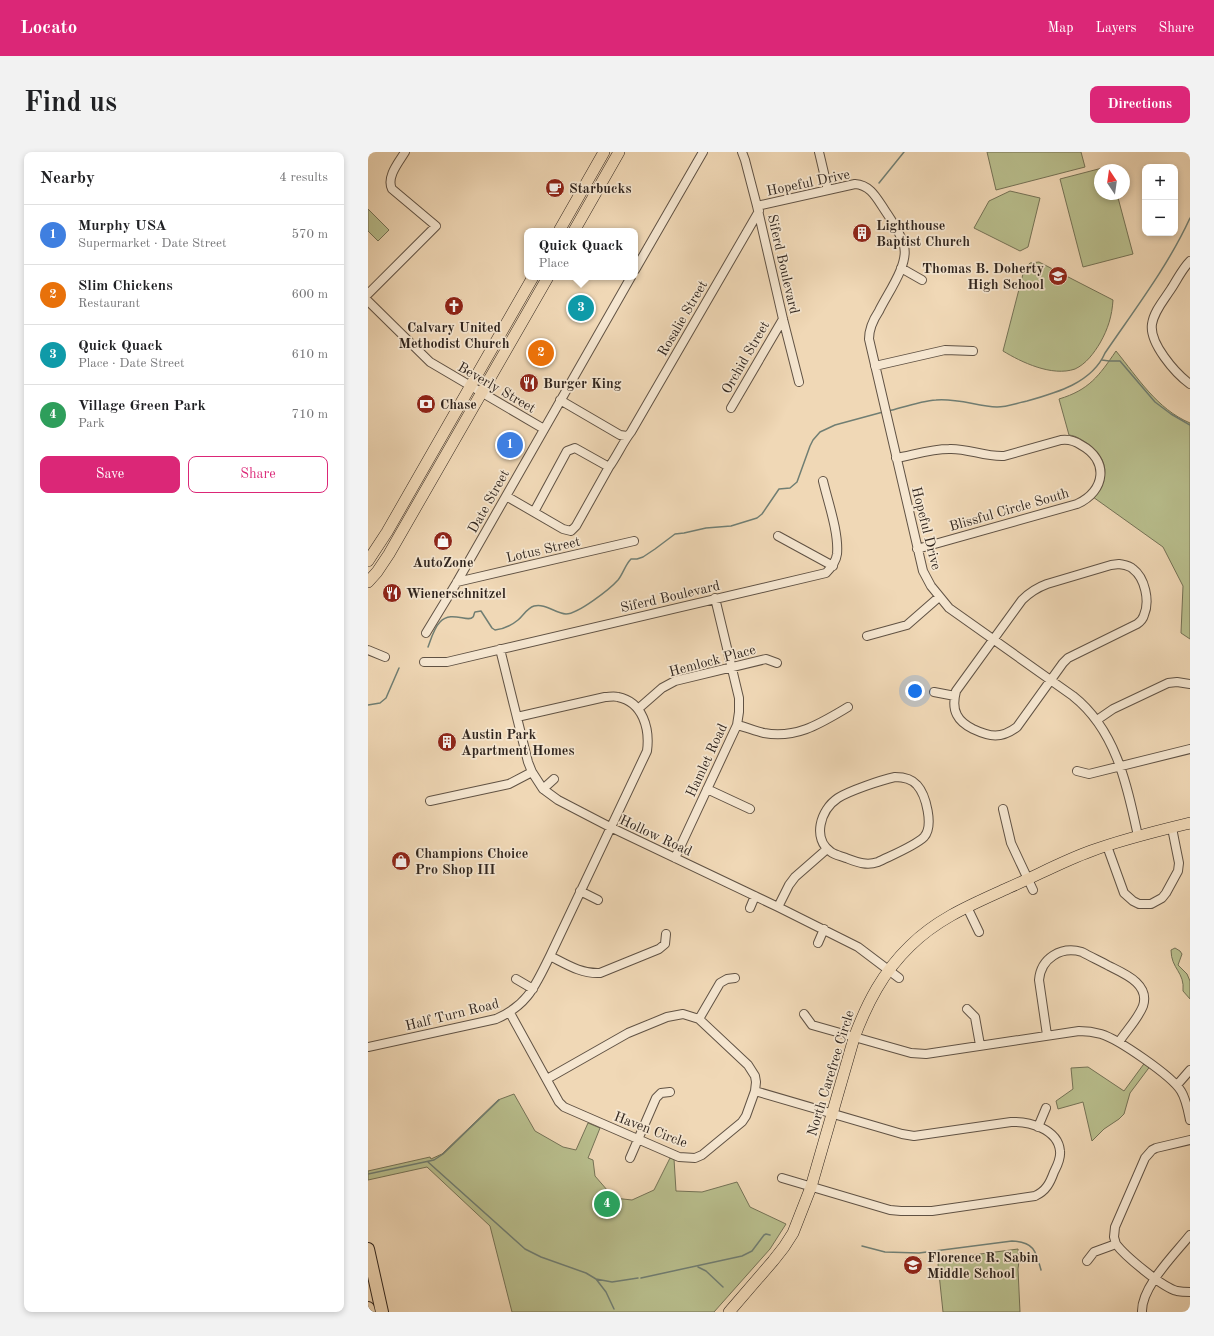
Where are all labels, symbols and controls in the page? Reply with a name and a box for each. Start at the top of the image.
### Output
text: Locato [20,19,77,38]
text: Map [1048,21,1074,35]
text: Layers [1096,21,1137,35]
text: Share [1159,21,1194,35]
button: Directions [1090,86,1190,123]
text: Find us [24,90,117,118]
north arrow [1094,164,1130,200]
map controls [1142,164,1178,236]
button: + [1142,164,1178,200]
street label: Hopeful Drive [765,167,851,199]
text: Nearby [40,170,95,187]
text: 4 results [279,171,328,184]
cafe icon: Starbucks [544,177,566,199]
place label: Starbucks [569,182,631,196]
button: − [1142,200,1178,236]
street label: Siferd Boulevard [765,213,801,315]
text: Murphy USA [78,219,166,234]
place label: Lighthouse Baptist Church [876,219,970,249]
building icon: Lighthouse Baptist Church [851,222,873,244]
text: 1 [49,228,57,241]
text: 570 m [291,228,328,241]
popup [524,228,638,280]
text: Supermarket · Date Street [78,237,227,250]
text: Quick Quack [539,239,623,254]
text: Place [539,257,569,270]
place label: Thomas B. Doherty High School [922,262,1044,292]
school or university icon: Thomas B. Doherty High School [1047,265,1069,287]
street label: Rosalie Street [656,278,710,359]
text: Slim Chickens [78,279,173,294]
text: 2 [49,288,57,301]
text: 600 m [291,288,328,301]
pin: 3 [568,293,594,323]
church icon: Calvary United Methodist Church [443,295,465,317]
text: Restaurant [78,297,140,310]
street label: Orchid Street [719,319,772,396]
place label: Calvary United Methodist Church [398,321,510,351]
pin: 2 [528,338,554,368]
text: Quick Quack [78,339,163,354]
text: 3 [49,348,57,361]
text: 610 m [291,348,328,361]
text: Place · Date Street [78,357,185,370]
street label: Beverly Street [455,360,538,416]
restaurant icon: Burger King [518,372,540,394]
place label: Burger King [543,377,622,391]
bank icon: Chase [415,393,437,415]
place label: Chase [440,398,477,412]
text: Village Green Park [78,399,206,414]
text: 4 [49,408,57,421]
text: 710 m [291,408,328,421]
text: Park [78,417,105,430]
pin: 1 [497,430,523,460]
button: Save [40,456,180,493]
button: Share [188,456,328,493]
street label: Date Street [466,467,512,536]
street label: Hopeful Drive [909,485,943,571]
street label: Blissful Circle South [948,486,1071,534]
shop icon: AutoZone [432,530,454,552]
street label: Lotus Street [505,535,582,565]
place label: AutoZone [413,556,473,570]
street label: Siferd Boulevard [619,579,721,615]
restaurant icon: Wienerschnitzel [381,582,403,604]
place label: Wienerschnitzel [406,587,506,601]
street label: Hemlock Place [667,643,757,679]
your location [905,681,925,701]
street label: Hamlet Road [684,722,730,799]
place label: Austin Park Apartment Homes [461,728,574,758]
building icon: Austin Park Apartment Homes [436,731,458,753]
street label: Hollow Road [617,813,694,859]
place label: Champions Choice Pro Shop III [415,847,528,877]
shop icon: Champions Choice Pro Shop III [390,850,412,872]
street label: Half Turn Road [404,997,501,1033]
street label: North Carefree Circle [805,1009,857,1138]
street label: Haven Circle [612,1110,689,1150]
pin: 4 [594,1189,620,1219]
place label: Florence R. Sabin Middle School [927,1251,1039,1281]
school or university icon: Florence R. Sabin Middle School [902,1254,924,1276]

